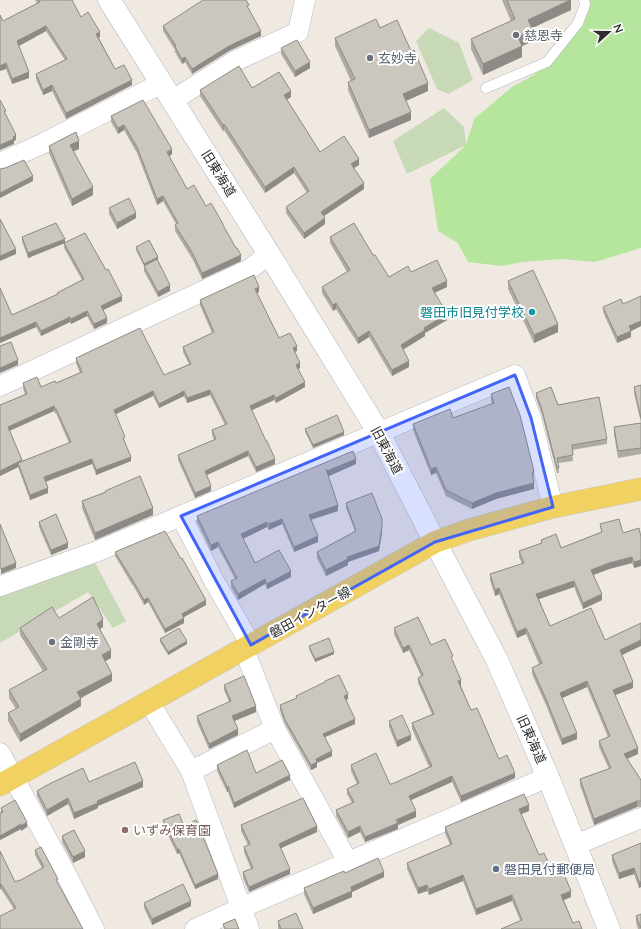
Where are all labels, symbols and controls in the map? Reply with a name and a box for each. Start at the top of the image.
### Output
north arrow [589,12,629,52]
text: N [611,22,626,35]
place label: 慈恩寺 [524,27,563,43]
marker: 慈恩寺 [511,30,521,40]
place label: 玄妙寺 [378,50,417,66]
marker: 玄妙寺 [365,53,375,63]
street label: 旧東海道 [198,147,240,199]
place label: 磐田市旧見付学校 [420,304,524,320]
marker: 磐田市旧見付学校 [527,307,537,317]
street label: 旧東海道 [368,423,406,477]
street label: 磐田インター線 [266,583,354,641]
place label: 金剛寺 [60,634,99,650]
marker: 金剛寺 [47,637,57,647]
street label: 旧東海道 [514,712,550,766]
place label: いずみ保育園 [133,822,211,838]
marker: いずみ保育園 [120,825,130,835]
place label: 磐田見付郵便局 [504,861,595,877]
marker: 磐田見付郵便局 [491,864,501,874]

